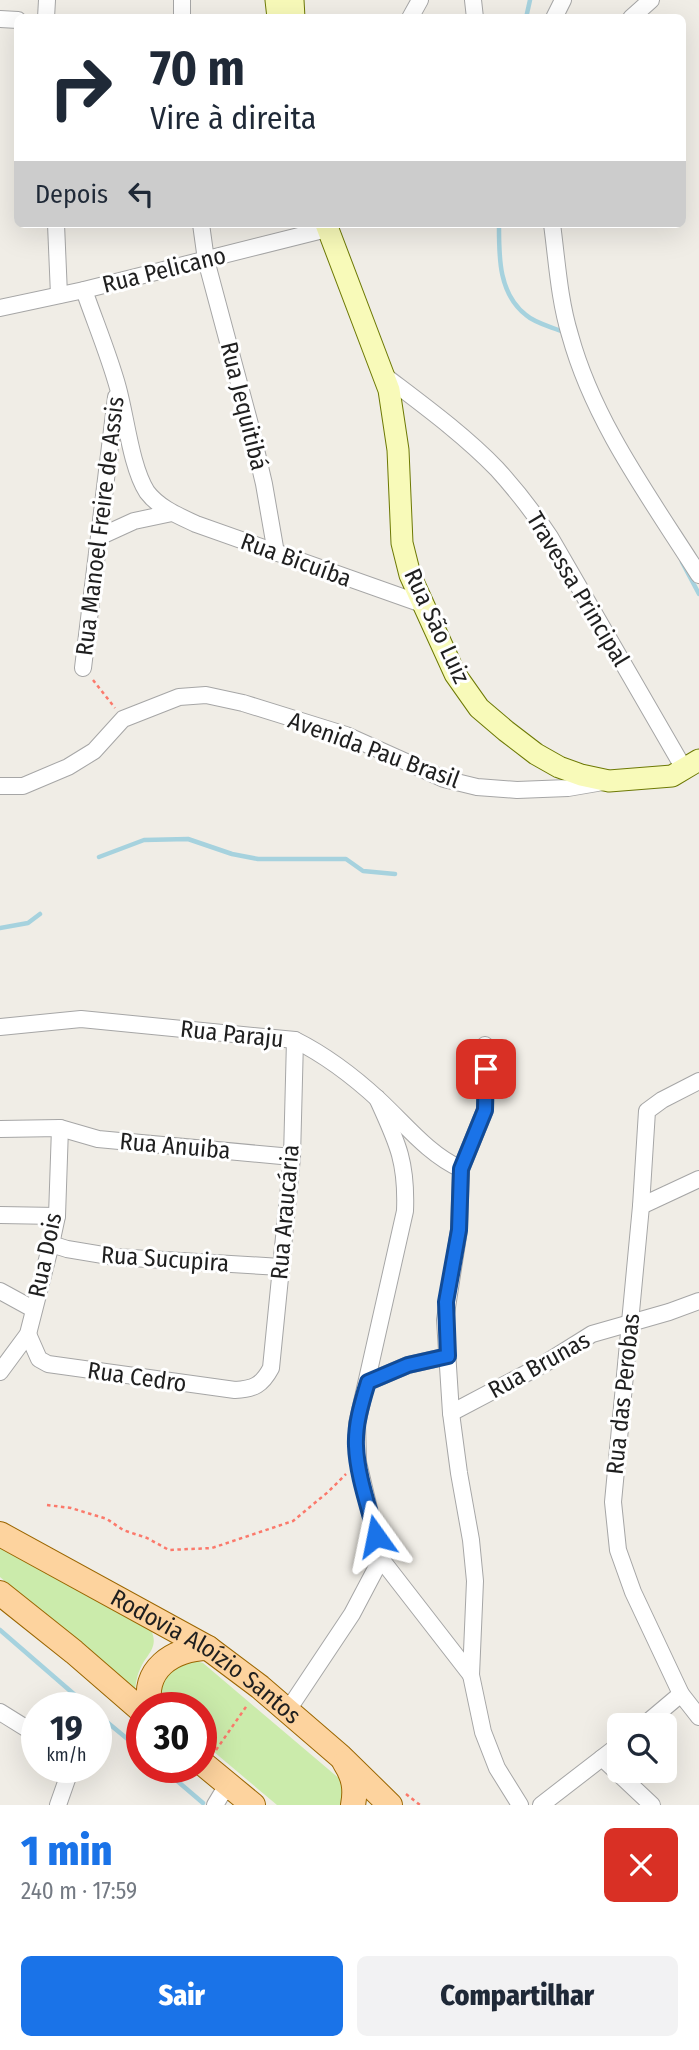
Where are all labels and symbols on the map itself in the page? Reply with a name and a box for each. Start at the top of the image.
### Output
street label: Rua Pelicano [99,241,229,299]
street label: Rua Jequitibá [215,339,273,473]
street label: Rua Manoel Freire de Assis [70,395,130,657]
street label: Travessa Principal [521,507,635,671]
street label: Rua Bicuíba [237,527,355,593]
street label: Rua São Luiz [398,564,476,688]
street label: Avenida Pau Brasil [285,706,463,794]
street label: Rua Paraju [179,1015,285,1053]
pin [456,1039,516,1099]
street label: Rua Anuiba [118,1127,232,1165]
street label: Rua Araucária [265,1143,305,1281]
street label: Rua Dois [22,1210,68,1300]
street label: Rua Sucupira [100,1241,230,1277]
street label: Rua das Perobas [601,1312,645,1476]
street label: Rua Brunas [483,1326,595,1404]
street label: Rua Cedro [86,1356,188,1398]
position arrow [339,1499,413,1573]
street label: Rodovia Aloízio Santos [106,1583,306,1730]
speed limit sign: 30 [126,1692,217,1783]

